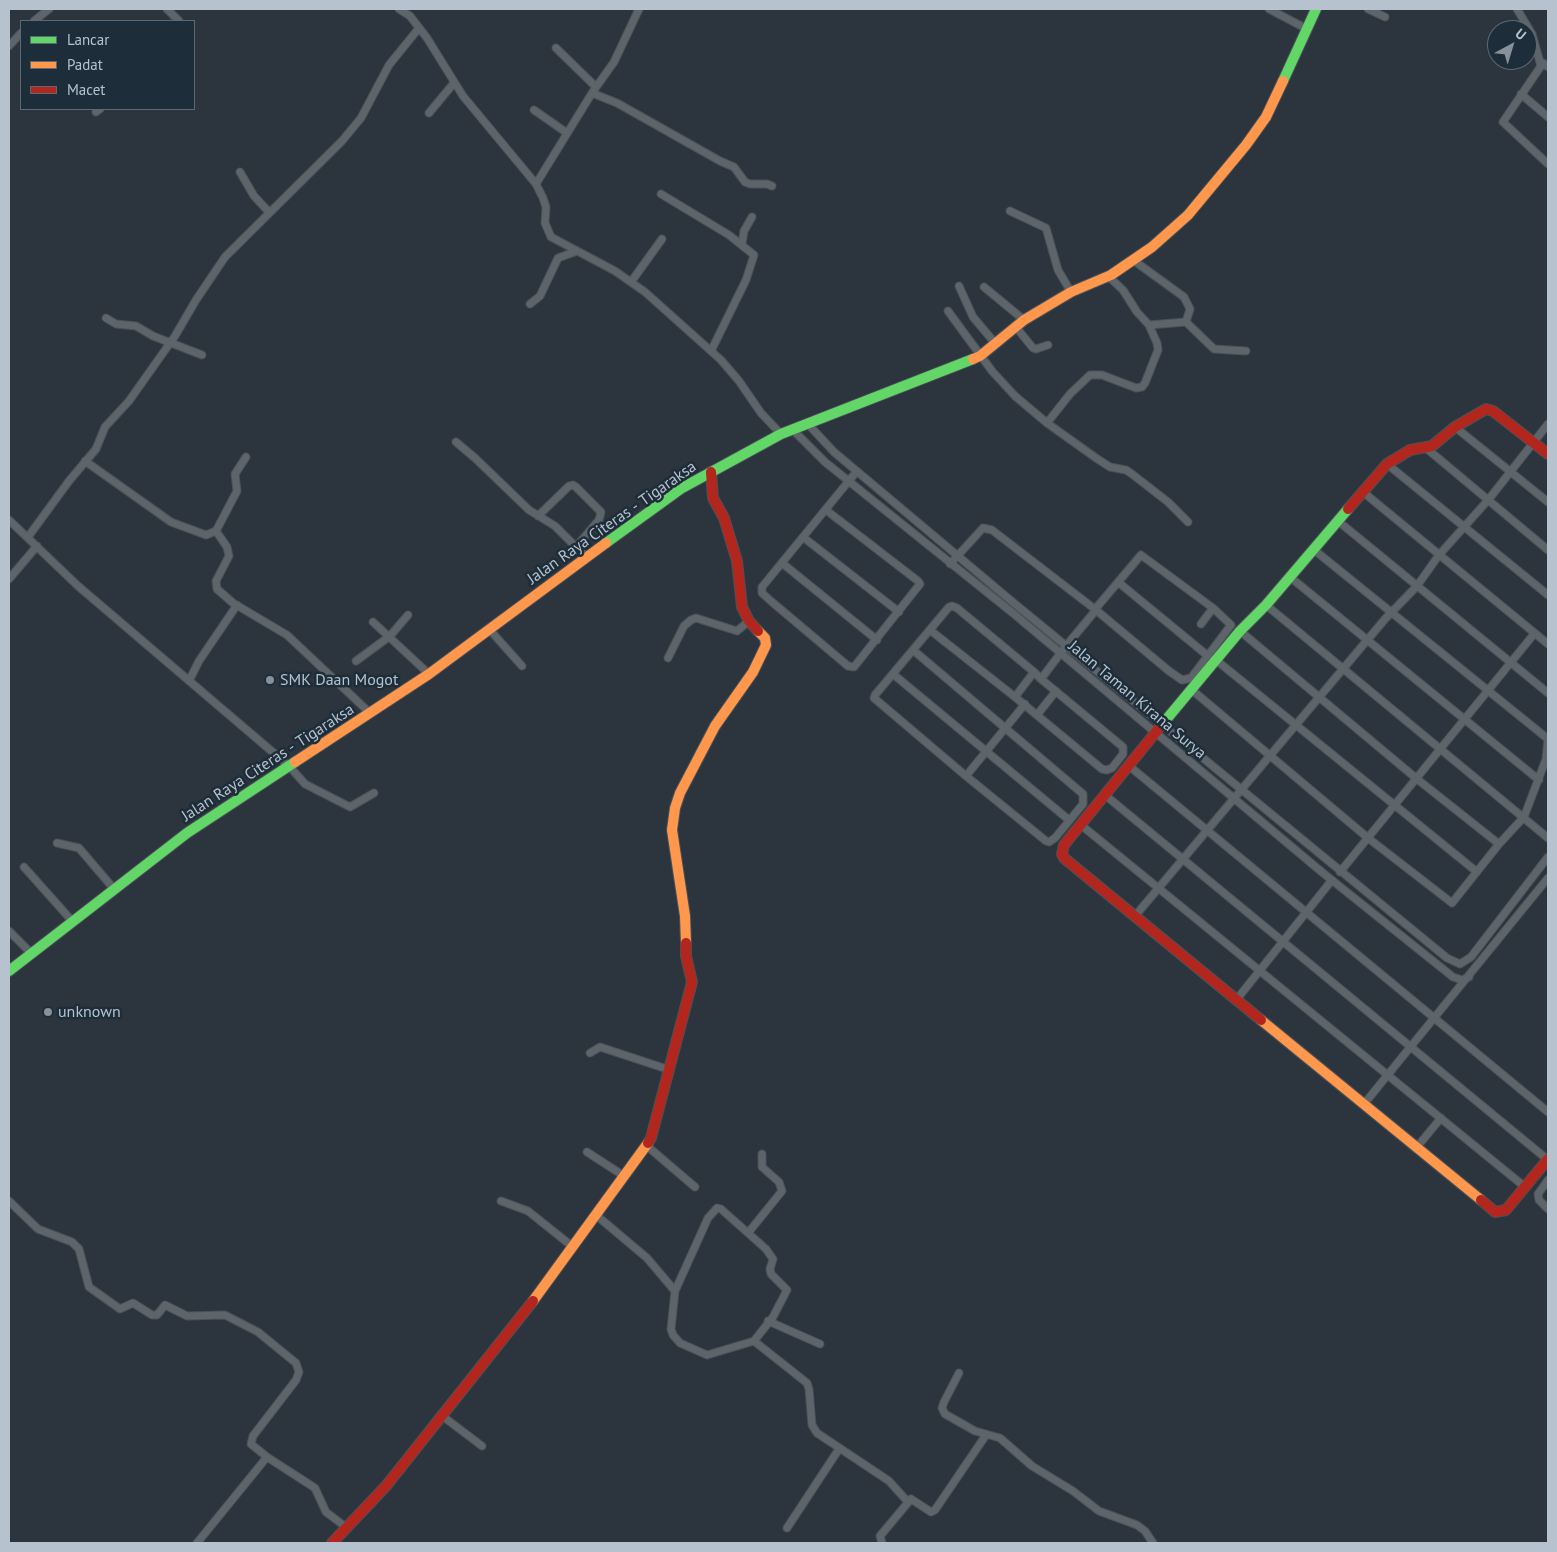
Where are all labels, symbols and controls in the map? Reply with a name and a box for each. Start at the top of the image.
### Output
legend [20,20,195,110]
north arrow [1487,20,1537,70]
text: U [1512,24,1530,44]
text: Lancar [67,30,109,49]
text: Padat [67,55,103,74]
text: Macet [67,80,105,99]
street label: Jalan Raya Citeras - Tigaraksa [524,457,700,589]
street label: Jalan Taman Kirana Surya [1064,637,1210,763]
place label: SMK Daan Mogot [280,670,398,690]
marker: SMK Daan Mogot [264,674,276,686]
street label: Jalan Raya Citeras - Tigaraksa [178,700,358,826]
place label: unknown [58,1002,121,1022]
marker: unknown [42,1006,54,1018]

